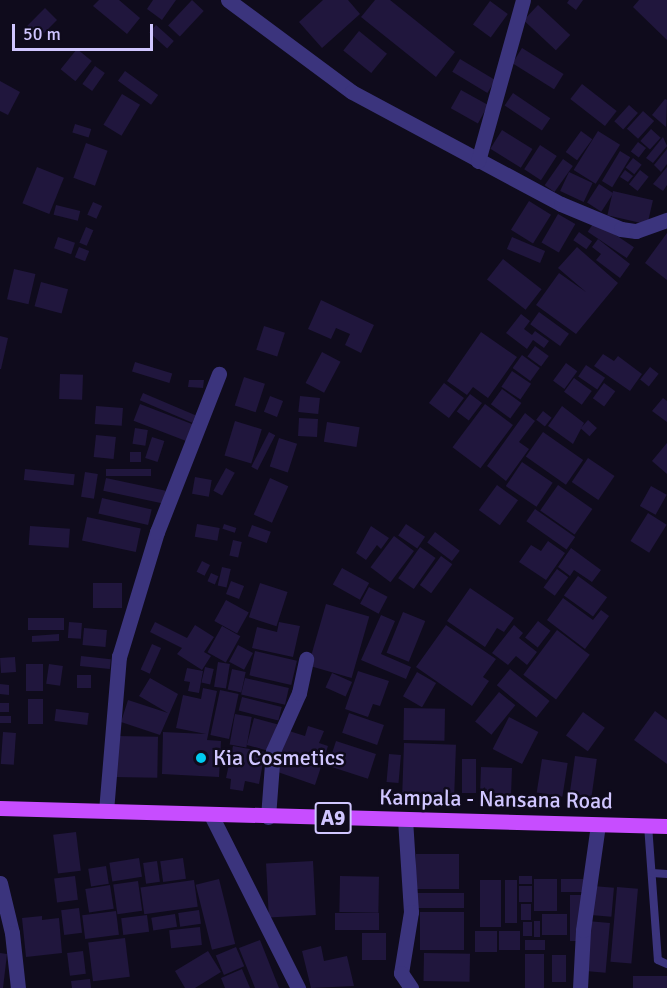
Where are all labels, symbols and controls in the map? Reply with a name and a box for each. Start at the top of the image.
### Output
scale bar [15,12,156,50]
text: 50 m [23,23,61,45]
place label: Kia Cosmetics [213,745,345,771]
marker: Kia Cosmetics [194,751,208,765]
street label: Kampala - Nansana Road [379,784,613,814]
road number: A9 [314,800,352,836]

